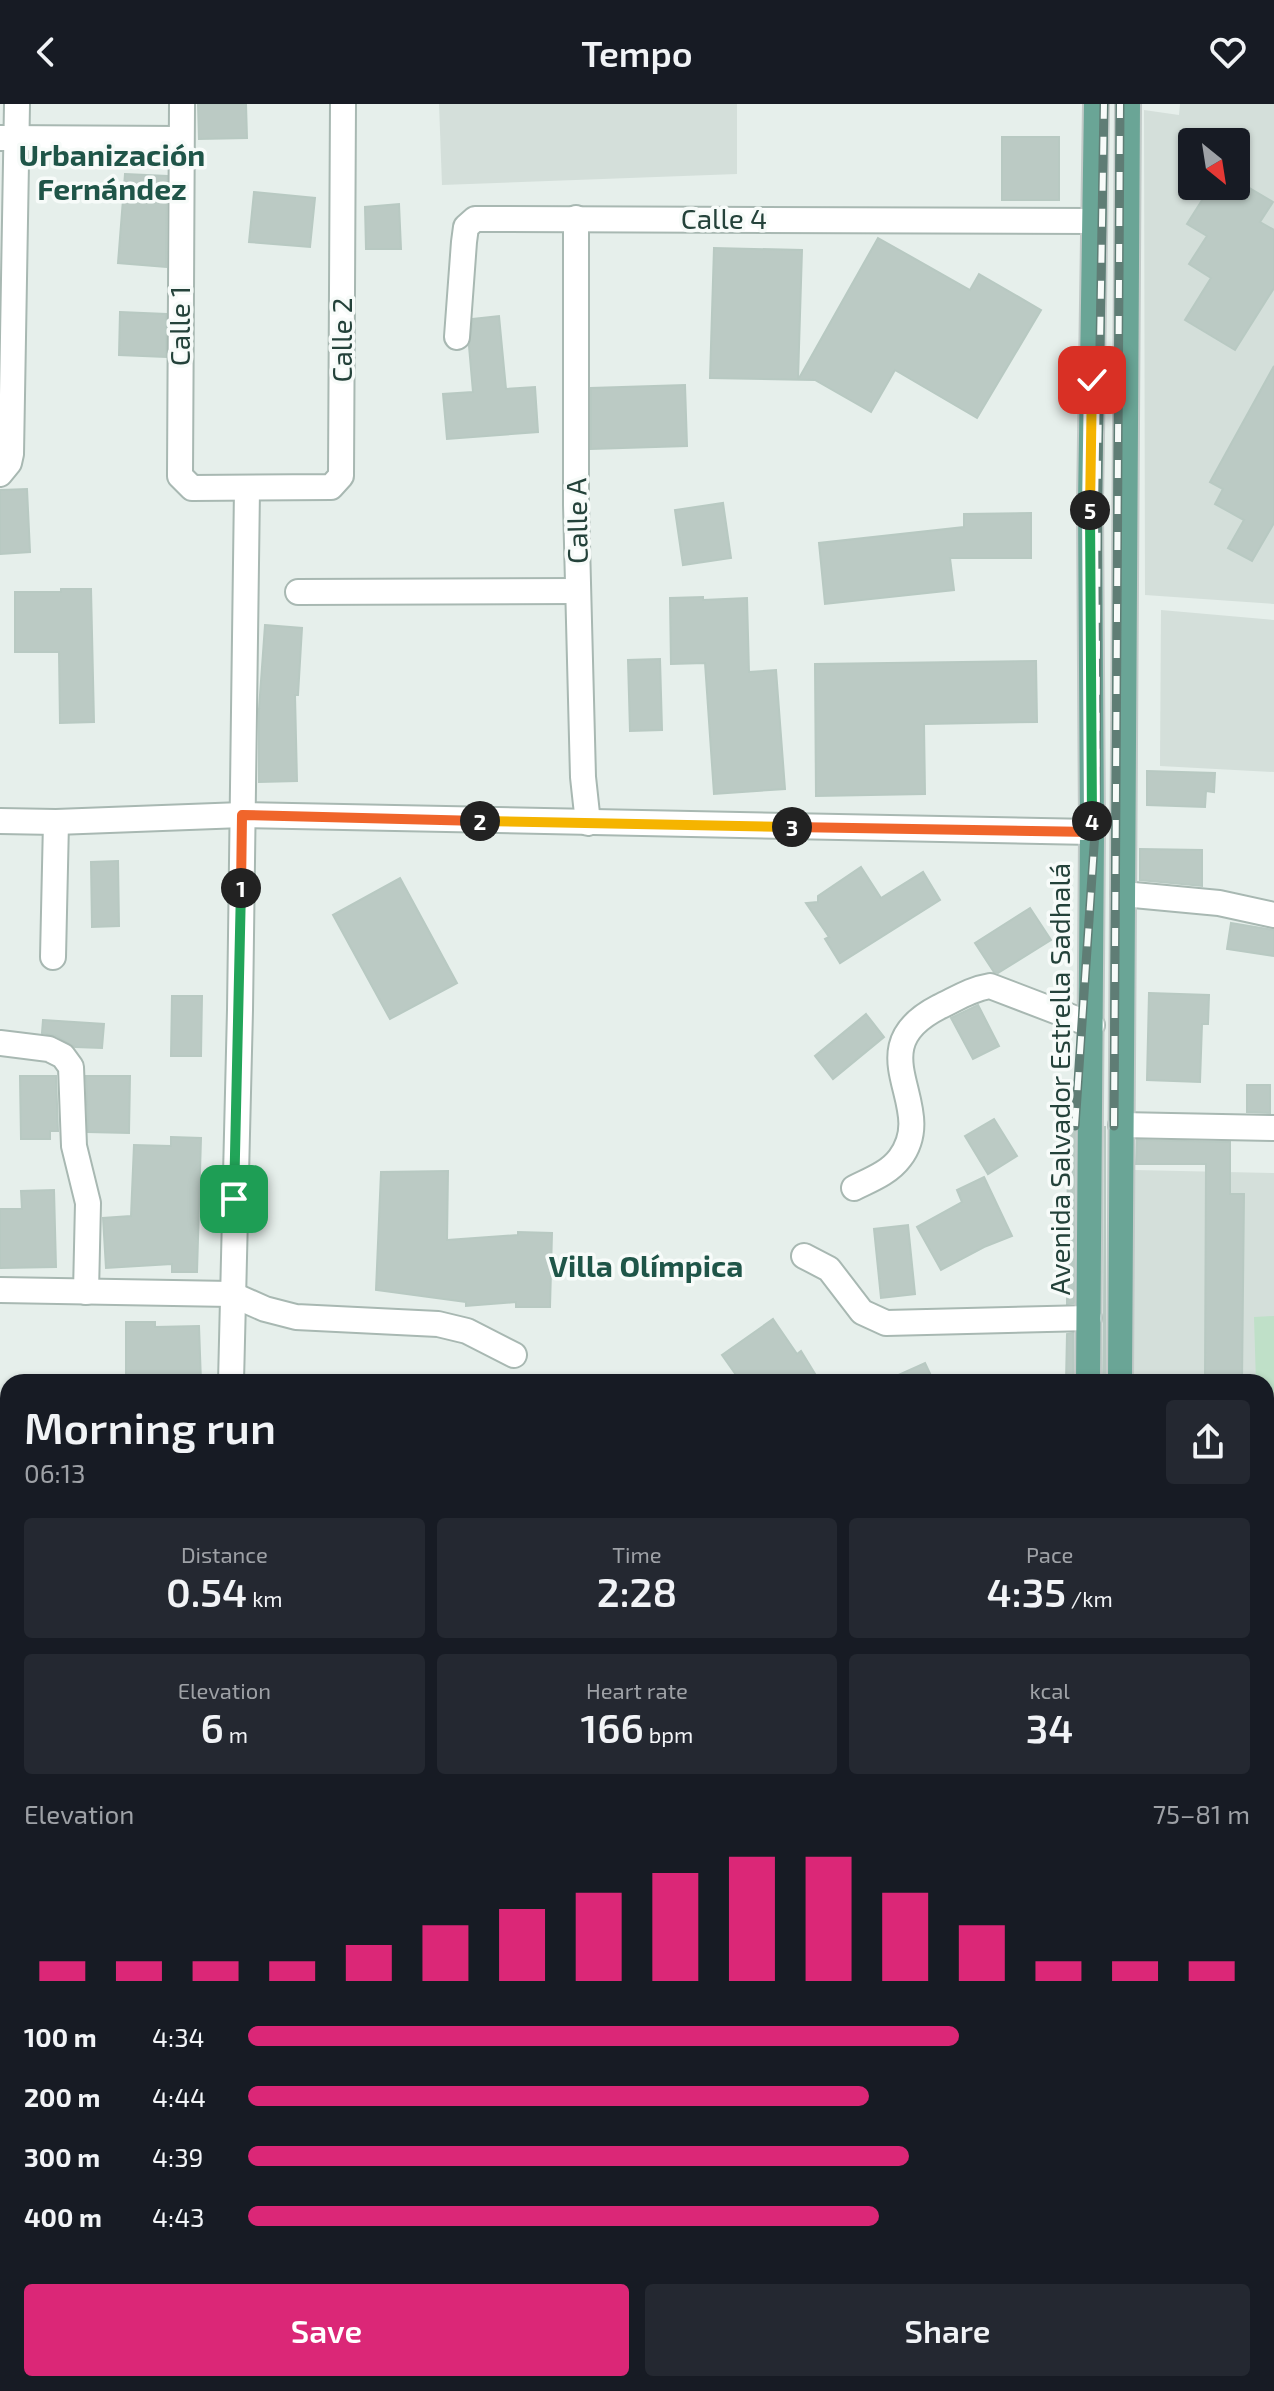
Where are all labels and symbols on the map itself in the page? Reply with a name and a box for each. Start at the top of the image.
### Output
north arrow [1178,128,1250,200]
district label: Urbanización Fernández [19,136,205,206]
street label: Calle 4 [681,201,767,235]
street label: Calle 1 [162,286,196,366]
street label: Calle 2 [324,298,358,382]
pin [1058,346,1126,414]
street label: Calle A [558,477,594,564]
pin: 5 [1070,490,1110,530]
pin: 2 [460,801,500,841]
pin: 4 [1072,801,1112,841]
pin: 3 [772,807,812,847]
street label: Avenida Salvador Estrella Sadhalá [1042,863,1076,1295]
pin: 1 [221,868,261,908]
pin [200,1165,268,1233]
district label: Villa Olímpica [549,1247,743,1283]

